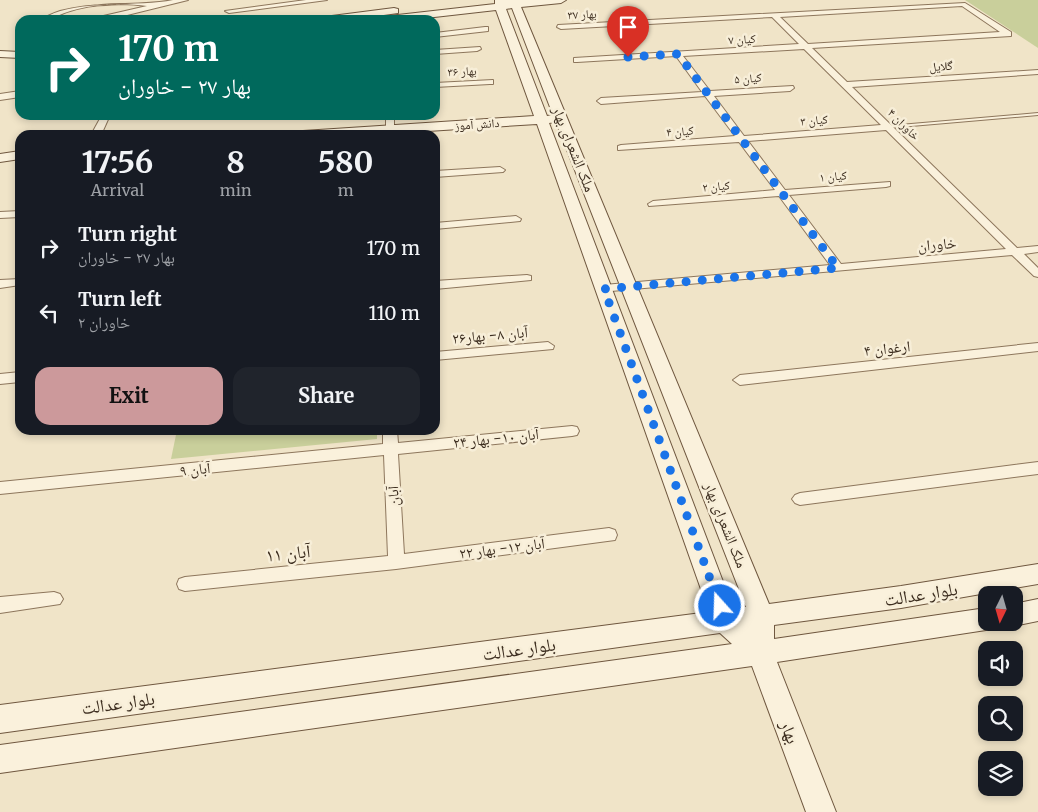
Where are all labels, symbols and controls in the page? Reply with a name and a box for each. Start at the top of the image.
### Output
street label: بهار ۳۷ [567,6,597,23]
pin [607,6,649,57]
icon: arrive [614,13,642,41]
text: 170 m [118,27,219,71]
street label: کیان ۷ [728,31,756,47]
icon: right [35,35,100,100]
street label: گلایل [929,58,953,75]
street label: بهار ۳۶ [447,63,477,80]
street label: کیان ۵ [734,70,762,87]
text: بهار ۲۷ - خاوران [118,72,251,100]
street label: ملک الشعرای بهار [547,103,600,195]
street label: خاوران ۴ [885,105,923,143]
street label: کیان ۳ [800,111,828,129]
street label: دانش آموز [453,115,500,133]
street label: کیان ۴ [666,123,694,140]
text: 17:56 [82,143,153,181]
text: 8 [226,143,245,181]
text: 580 [318,143,373,181]
street label: کیان ۱ [819,167,847,185]
street label: کیان ۲ [702,177,730,195]
text: Arrival [91,180,144,200]
text: min [220,180,252,200]
text: m [338,180,354,200]
text: Turn right [78,222,177,246]
street label: خاوران [917,233,958,256]
icon: right [35,234,63,262]
text: 170 m [367,236,420,260]
text: بهار ۲۷ - خاوران [78,247,175,267]
text: Turn left [78,287,162,311]
icon: left [35,299,63,327]
text: 110 m [369,301,420,325]
text: خاوران ۲ [78,312,130,332]
street label: ۲۶آبان ۸- بهار [451,322,530,349]
street label: ارغوان ۴ [863,336,911,361]
button: Exit [35,367,223,425]
button: Share [233,367,420,425]
street label: آبان ۱۰- بهار ۲۴ [452,424,541,453]
street label: آبان ۹ [179,458,212,481]
street label: ملک الشعرای بهار [699,479,752,571]
street label: آبان [383,484,404,507]
street label: آبان ۱۲- بهار ۲۲ [458,533,547,564]
street label: آبان ۱۱ [265,539,312,567]
street label: بلوار عدالت [883,577,959,611]
position arrow [693,579,745,631]
north arrow [978,586,1022,631]
map controls [978,586,1023,796]
street label: بلوار عدالت [481,632,557,666]
button: sound [978,641,1023,686]
street label: بلوار عدالت [80,686,156,720]
button: search [978,696,1023,741]
street label: بهار [775,716,805,747]
button: layers [978,751,1023,796]

